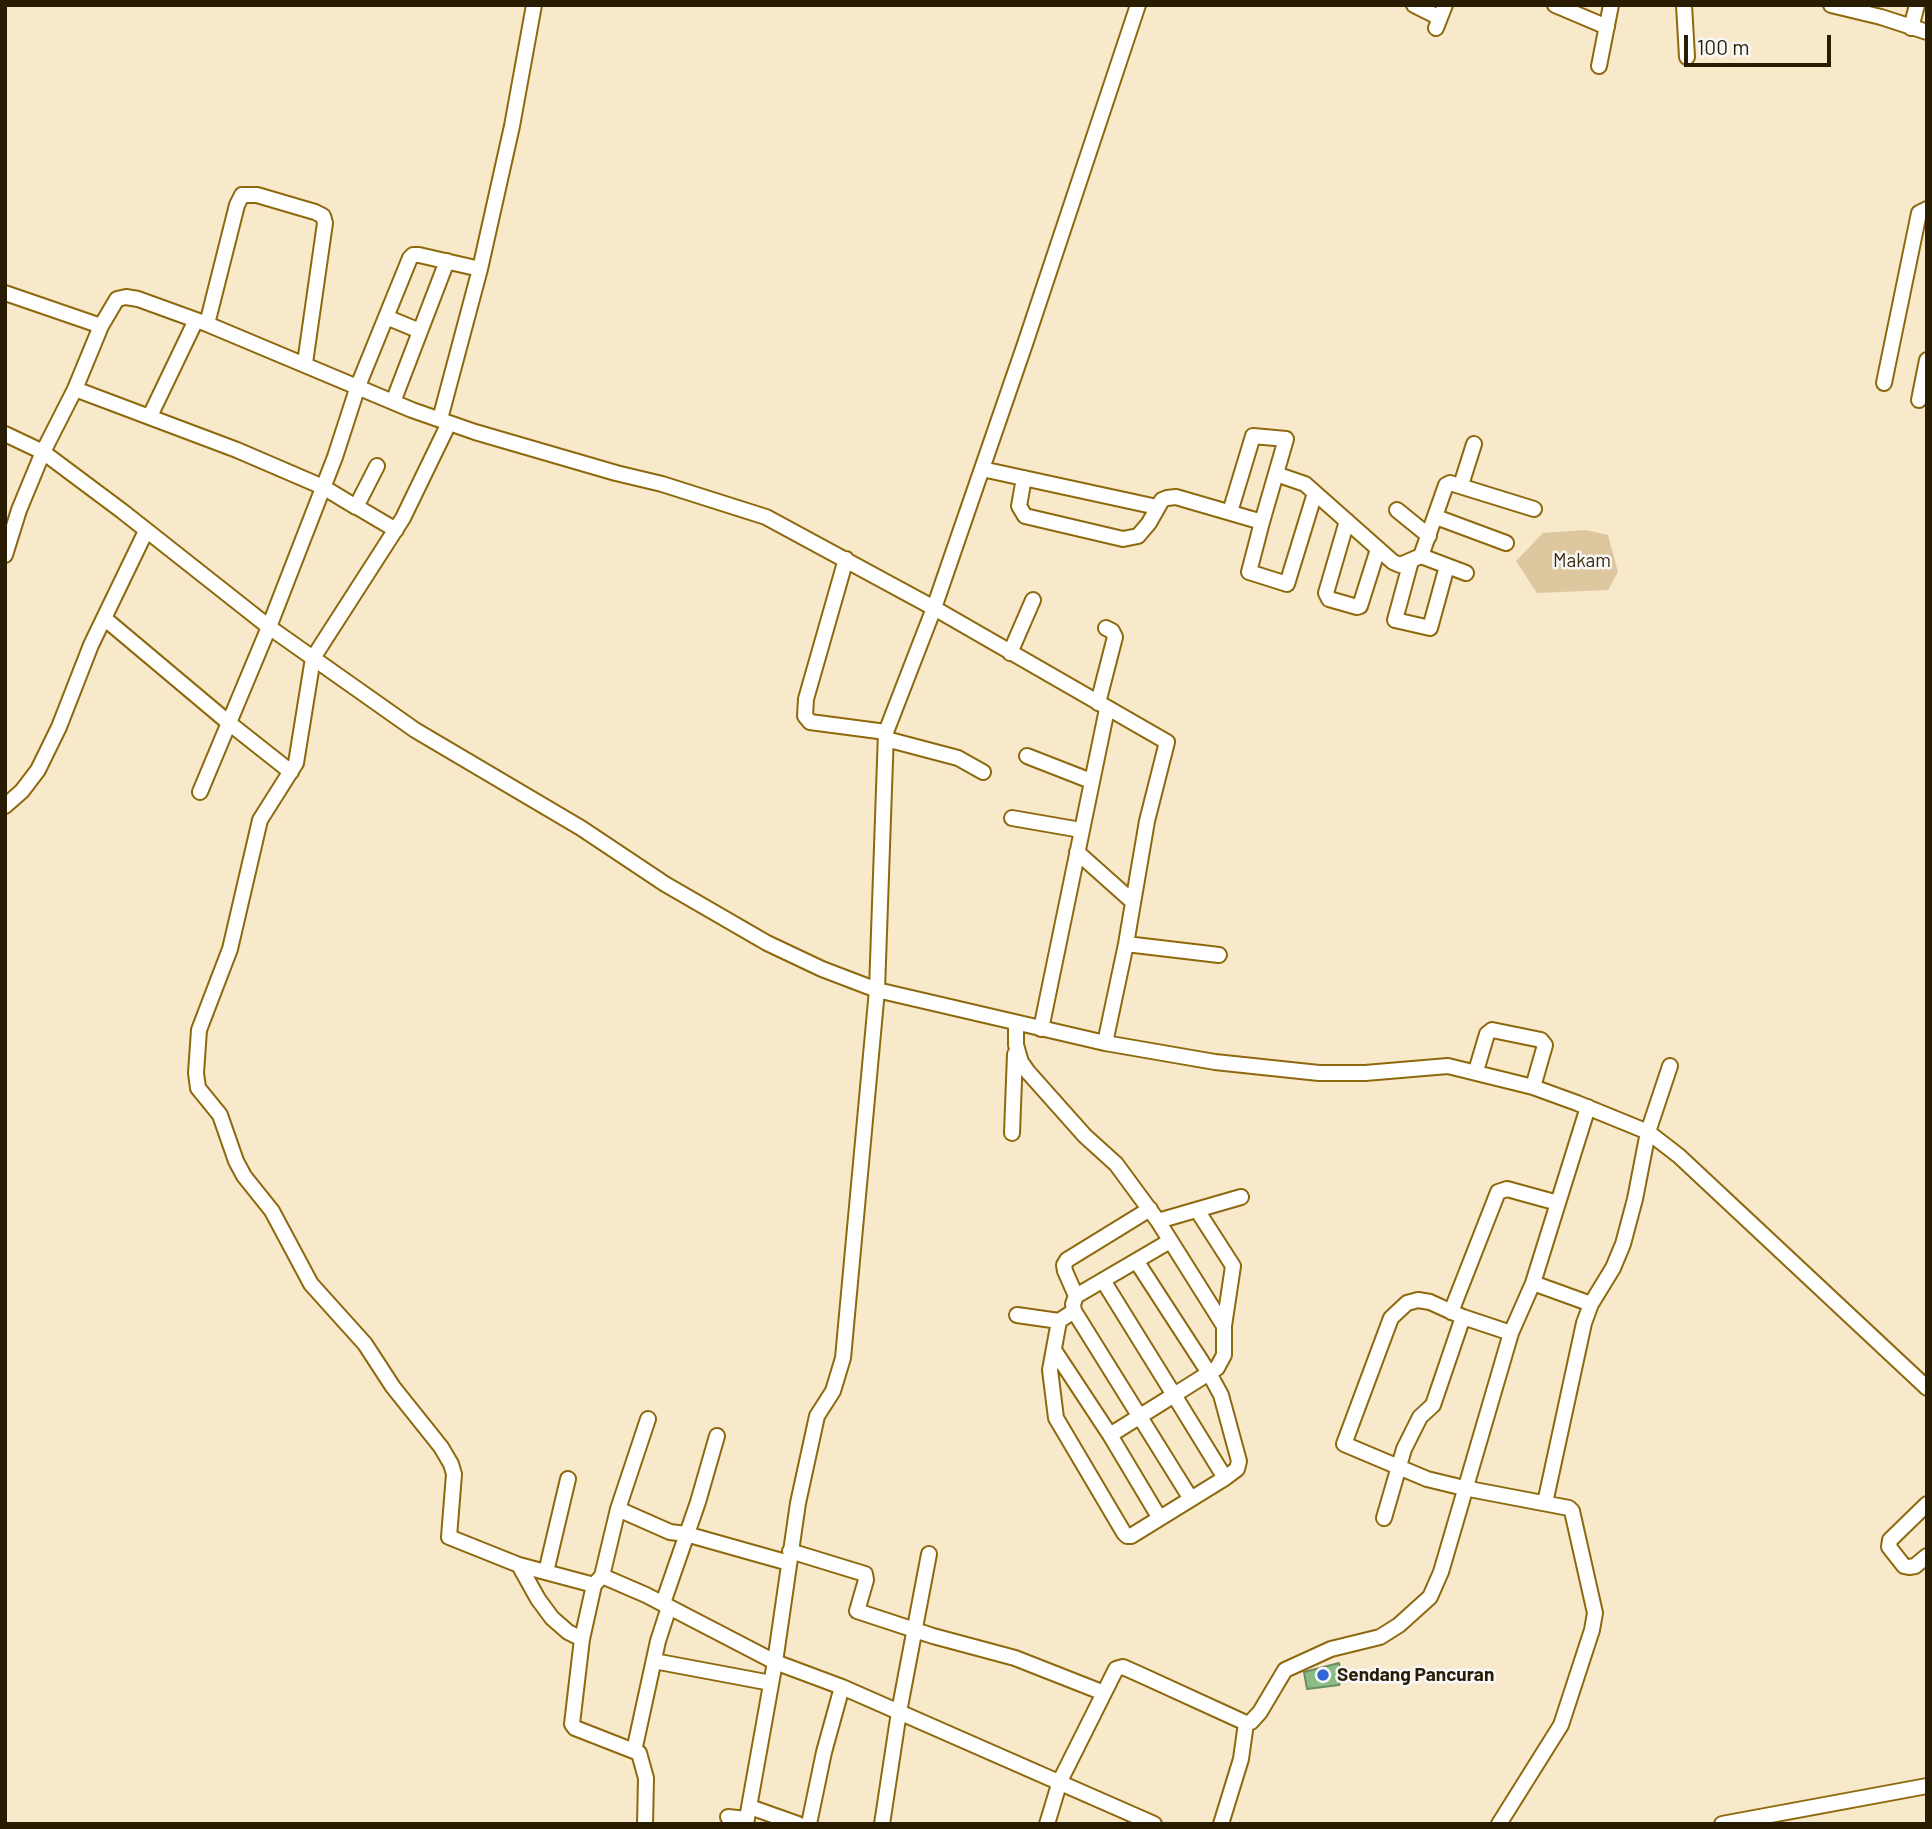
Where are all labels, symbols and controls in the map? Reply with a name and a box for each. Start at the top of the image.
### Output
scale bar [1687,21,1834,65]
text: 100 m [1697,34,1750,59]
park label: Makam [1553,550,1611,572]
place label: Sendang Pancuran [1337,1664,1494,1686]
marker: Sendang Pancuran [1315,1667,1331,1683]

